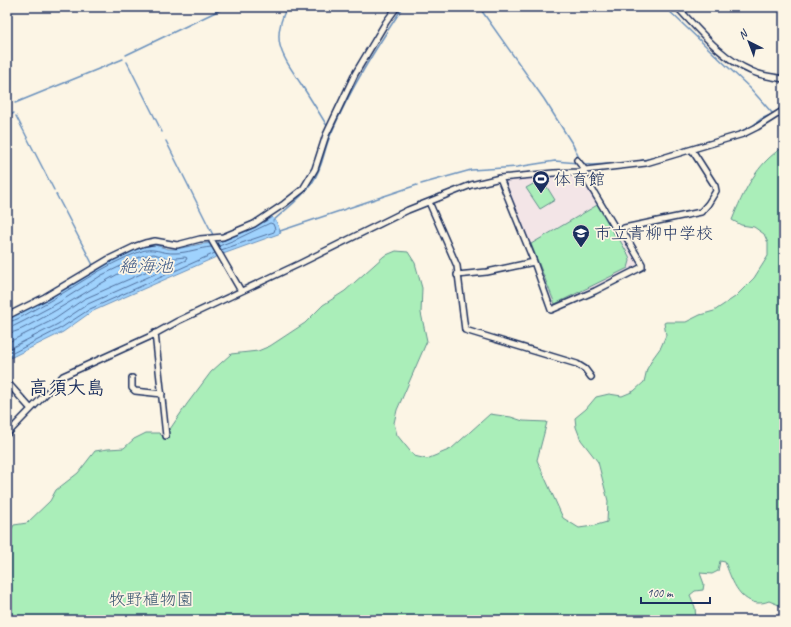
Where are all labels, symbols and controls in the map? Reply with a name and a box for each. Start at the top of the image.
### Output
north arrow [729,22,769,62]
text: N [735,26,751,42]
sports icon: 体育館 [531,169,551,194]
place label: 体育館 [554,169,605,190]
school or university icon: 市立青柳中学校 [571,223,591,248]
place label: 市立青柳中学校 [594,223,713,244]
water label: 絶海池 [119,255,174,277]
district label: 高須大島 [29,376,105,400]
scale bar [641,579,710,605]
text: 100 m [647,585,674,601]
park label: 牧野植物園 [109,589,194,610]

